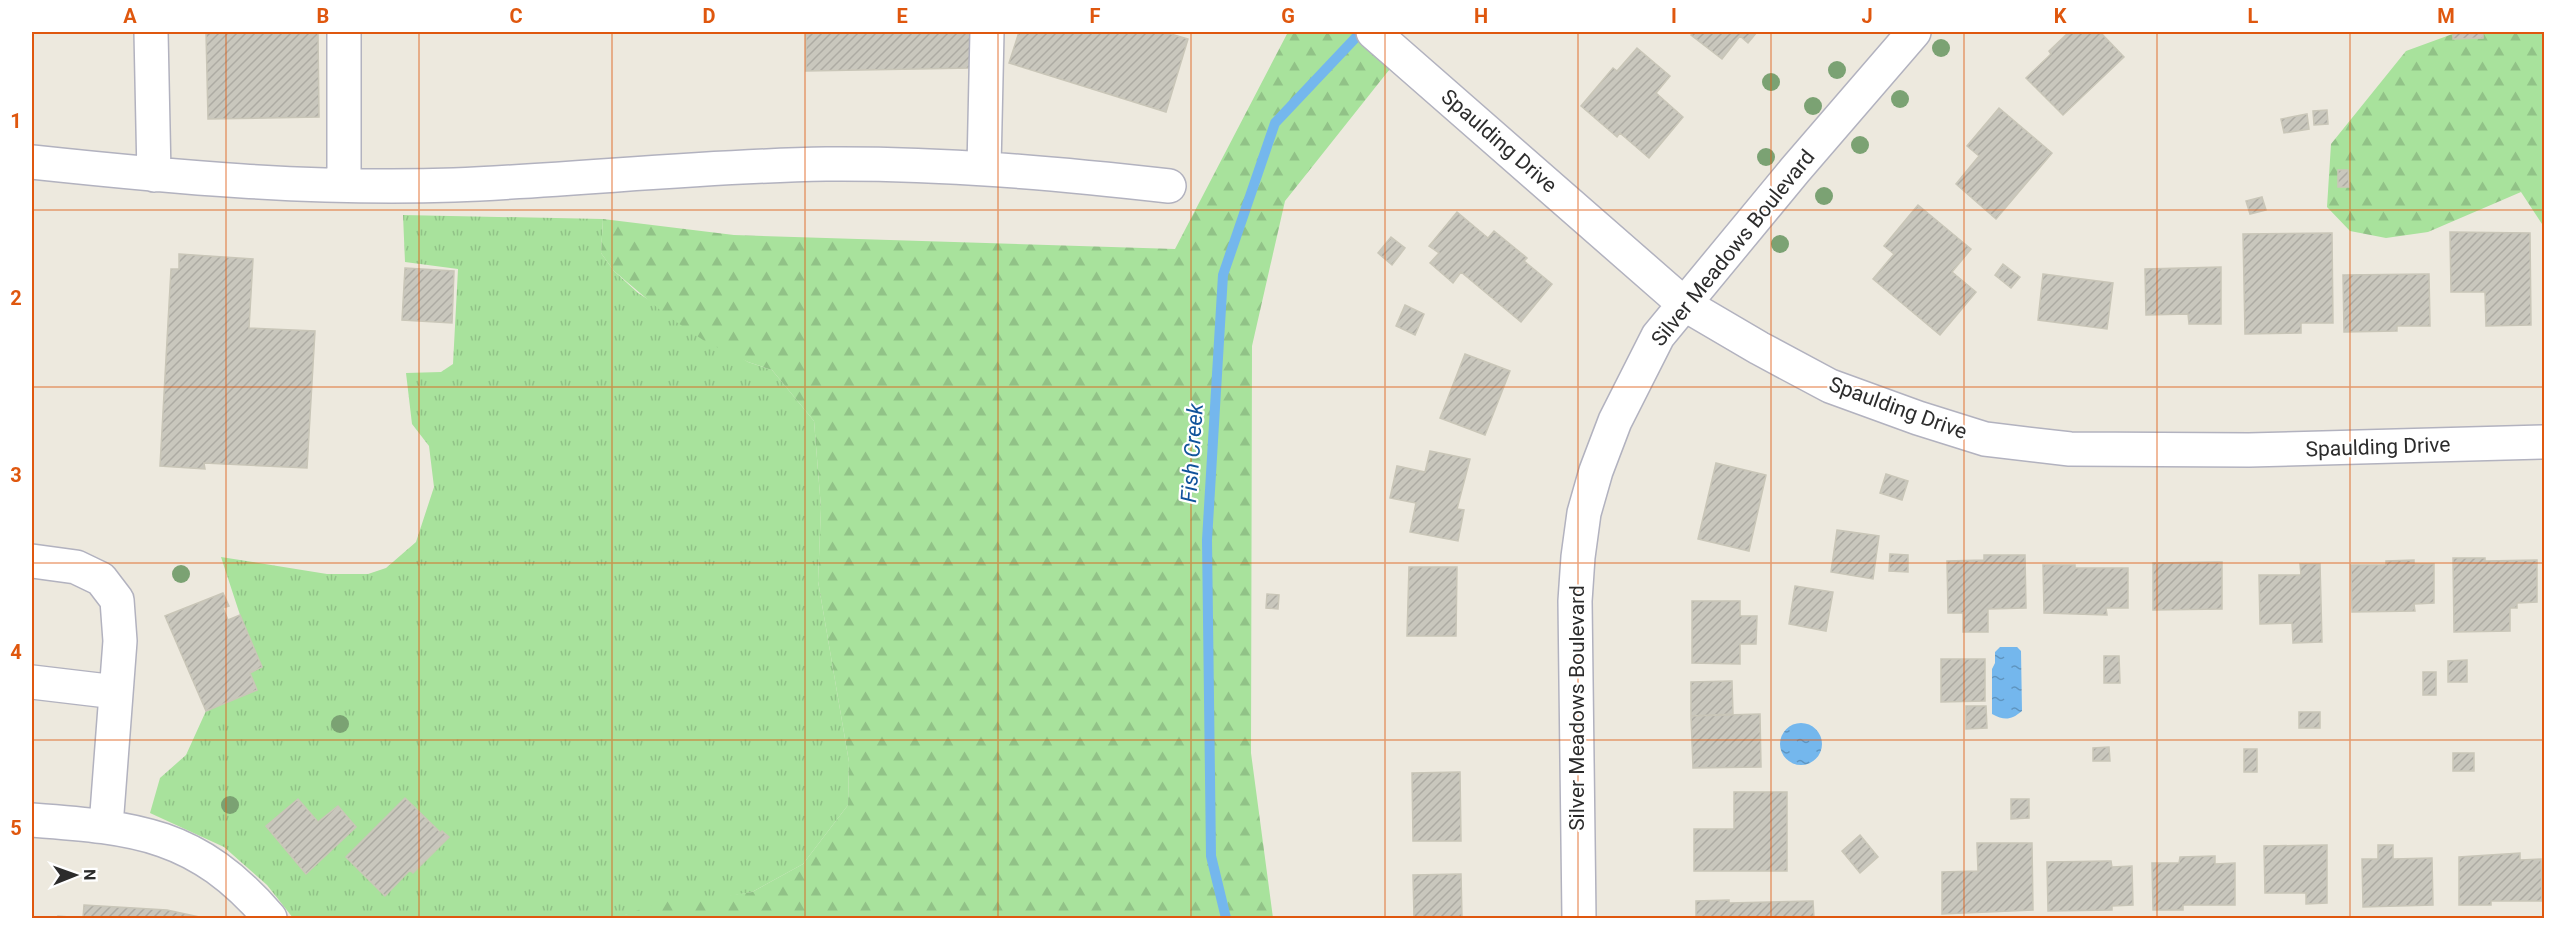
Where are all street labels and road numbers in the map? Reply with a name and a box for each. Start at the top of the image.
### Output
street label: Spaulding Drive [1436,84,1562,198]
street label: Silver Meadows Boulevard [1646,145,1820,351]
street label: Spaulding Drive [1826,372,1970,444]
street label: Spaulding Drive [2305,432,2451,462]
street label: Silver Meadows Boulevard [1565,585,1589,831]

